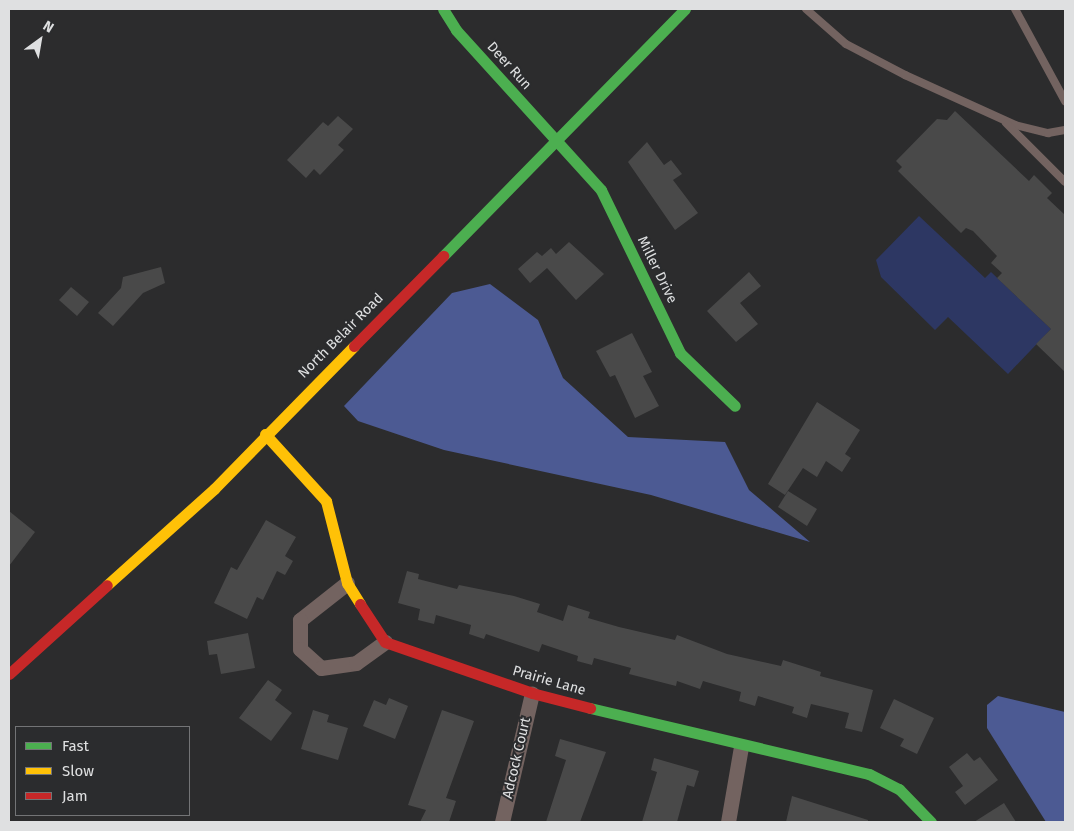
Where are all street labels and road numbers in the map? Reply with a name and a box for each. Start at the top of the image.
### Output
street label: Deer Run [483,39,535,93]
street label: Miller Drive [634,234,680,306]
street label: North Belair Road [295,290,387,382]
street label: Prairie Lane [510,663,588,699]
street label: Adcock Court [499,716,535,800]

